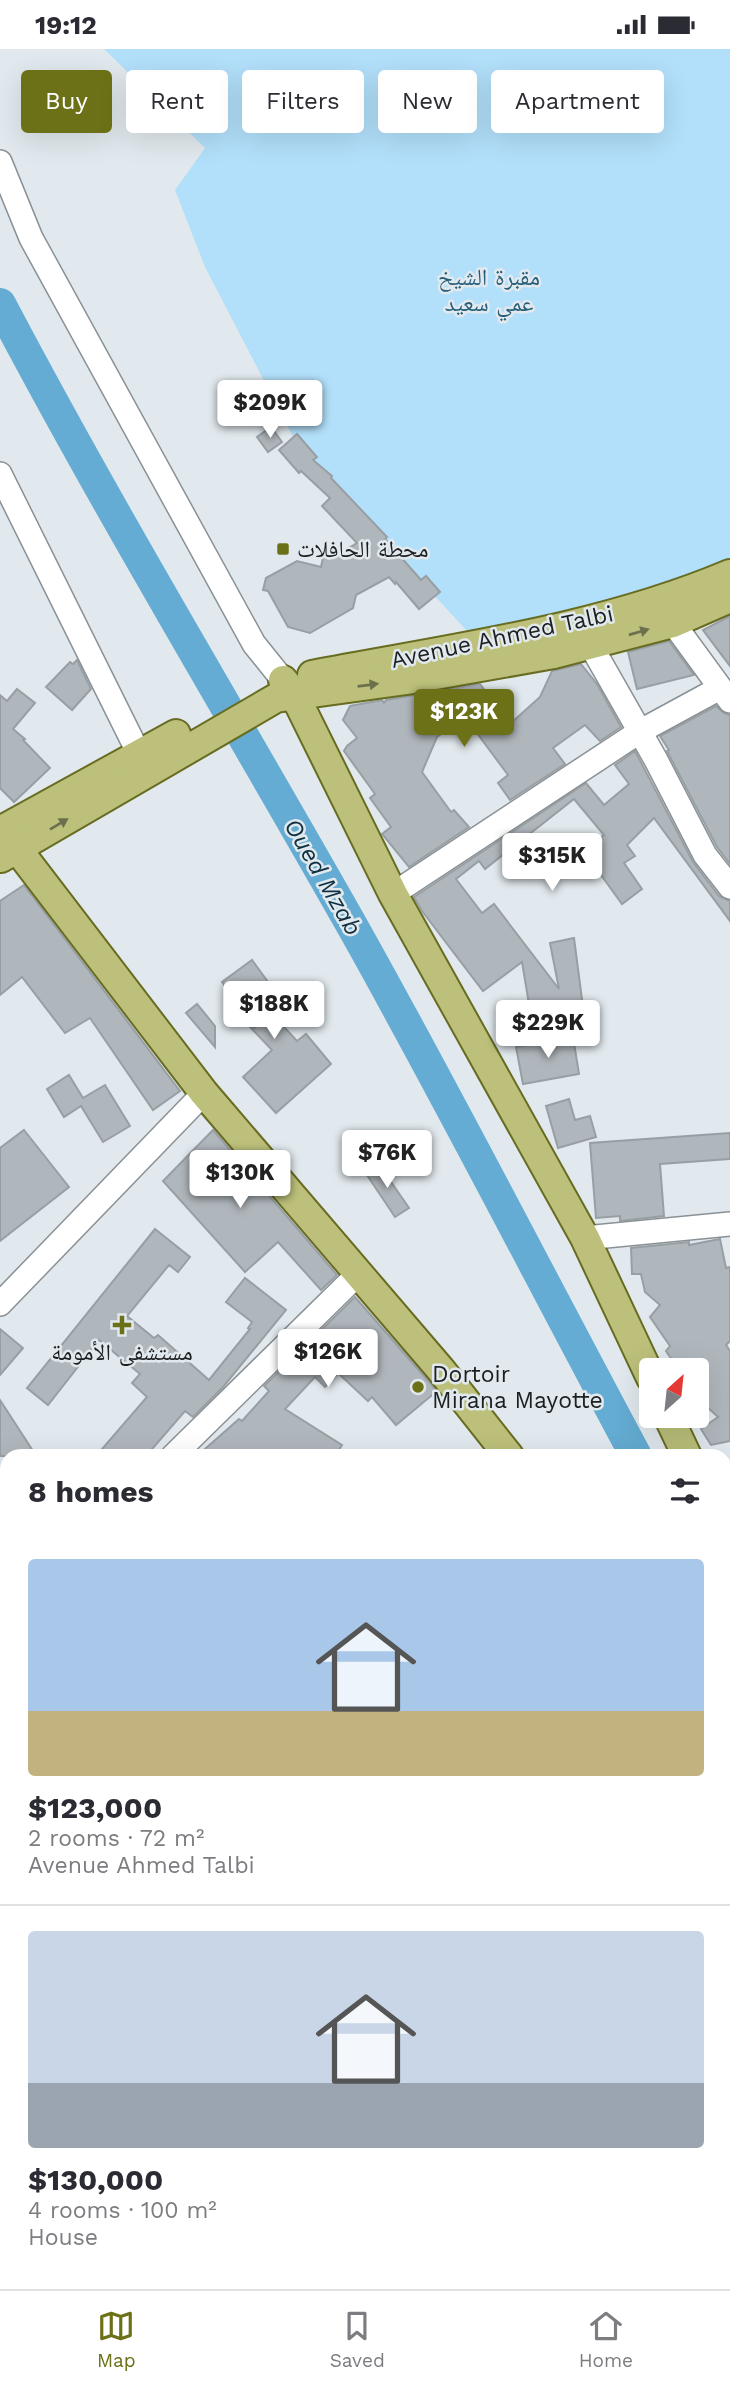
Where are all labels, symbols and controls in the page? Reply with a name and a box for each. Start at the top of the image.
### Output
text: 19:12 [35,10,97,40]
chip: Buy [21,70,112,133]
chip: Rent [126,70,228,133]
chip: Filters [242,70,364,133]
chip: New [378,70,477,133]
chip: Apartment [491,70,664,133]
park label: مقبرة الشيخ عمي سعيد [438,264,540,321]
pin: $209K [221,381,319,440]
text: $209K [233,389,307,416]
place label: محطة الحافلات [297,536,428,563]
marker: محطة الحافلات [275,541,291,557]
street label: Avenue Ahmed Talbi [388,600,616,674]
one-way arrow [628,626,650,637]
one-way arrow [357,680,379,691]
pin: $123K [415,689,513,749]
text: $123K [430,698,498,725]
water label: Oued Mzab [278,814,368,940]
one-way arrow [49,818,68,831]
pin: $315K [503,833,601,893]
text: $315K [518,842,586,869]
pin: $188K [225,981,323,1041]
text: $188K [239,990,309,1017]
pin: $229K [499,1000,597,1060]
text: $229K [512,1009,584,1036]
pin: $76K [346,1131,428,1190]
text: $76K [358,1139,416,1166]
pin: $130K [191,1151,289,1210]
text: $130K [205,1159,275,1186]
marker: مستشفى الأمومة [112,1315,132,1335]
pin: $126K [279,1329,377,1389]
text: $126K [294,1338,362,1365]
place label: مستشفى الأمومة [51,1339,193,1366]
north arrow [639,1358,709,1428]
map controls [639,1358,709,1428]
place label: Dortoir Mirana Mayotte [432,1361,603,1414]
marker: Dortoir Mirana Mayotte [410,1379,426,1395]
icon: filters [666,1472,704,1510]
text: 8 homes [28,1474,154,1509]
icon: home [303,1604,429,1730]
text: $123,000 [28,1790,162,1825]
text: 2 rooms · 72 m² [28,1825,204,1852]
text: Avenue Ahmed Talbi [28,1852,255,1879]
icon: home [303,1976,429,2102]
text: $130,000 [28,2162,163,2197]
text: 4 rooms · 100 m² [28,2197,217,2224]
text: House [28,2224,98,2251]
tab: Map [97,2307,136,2372]
tab: Saved [330,2307,385,2372]
tab: Home [579,2307,633,2372]

